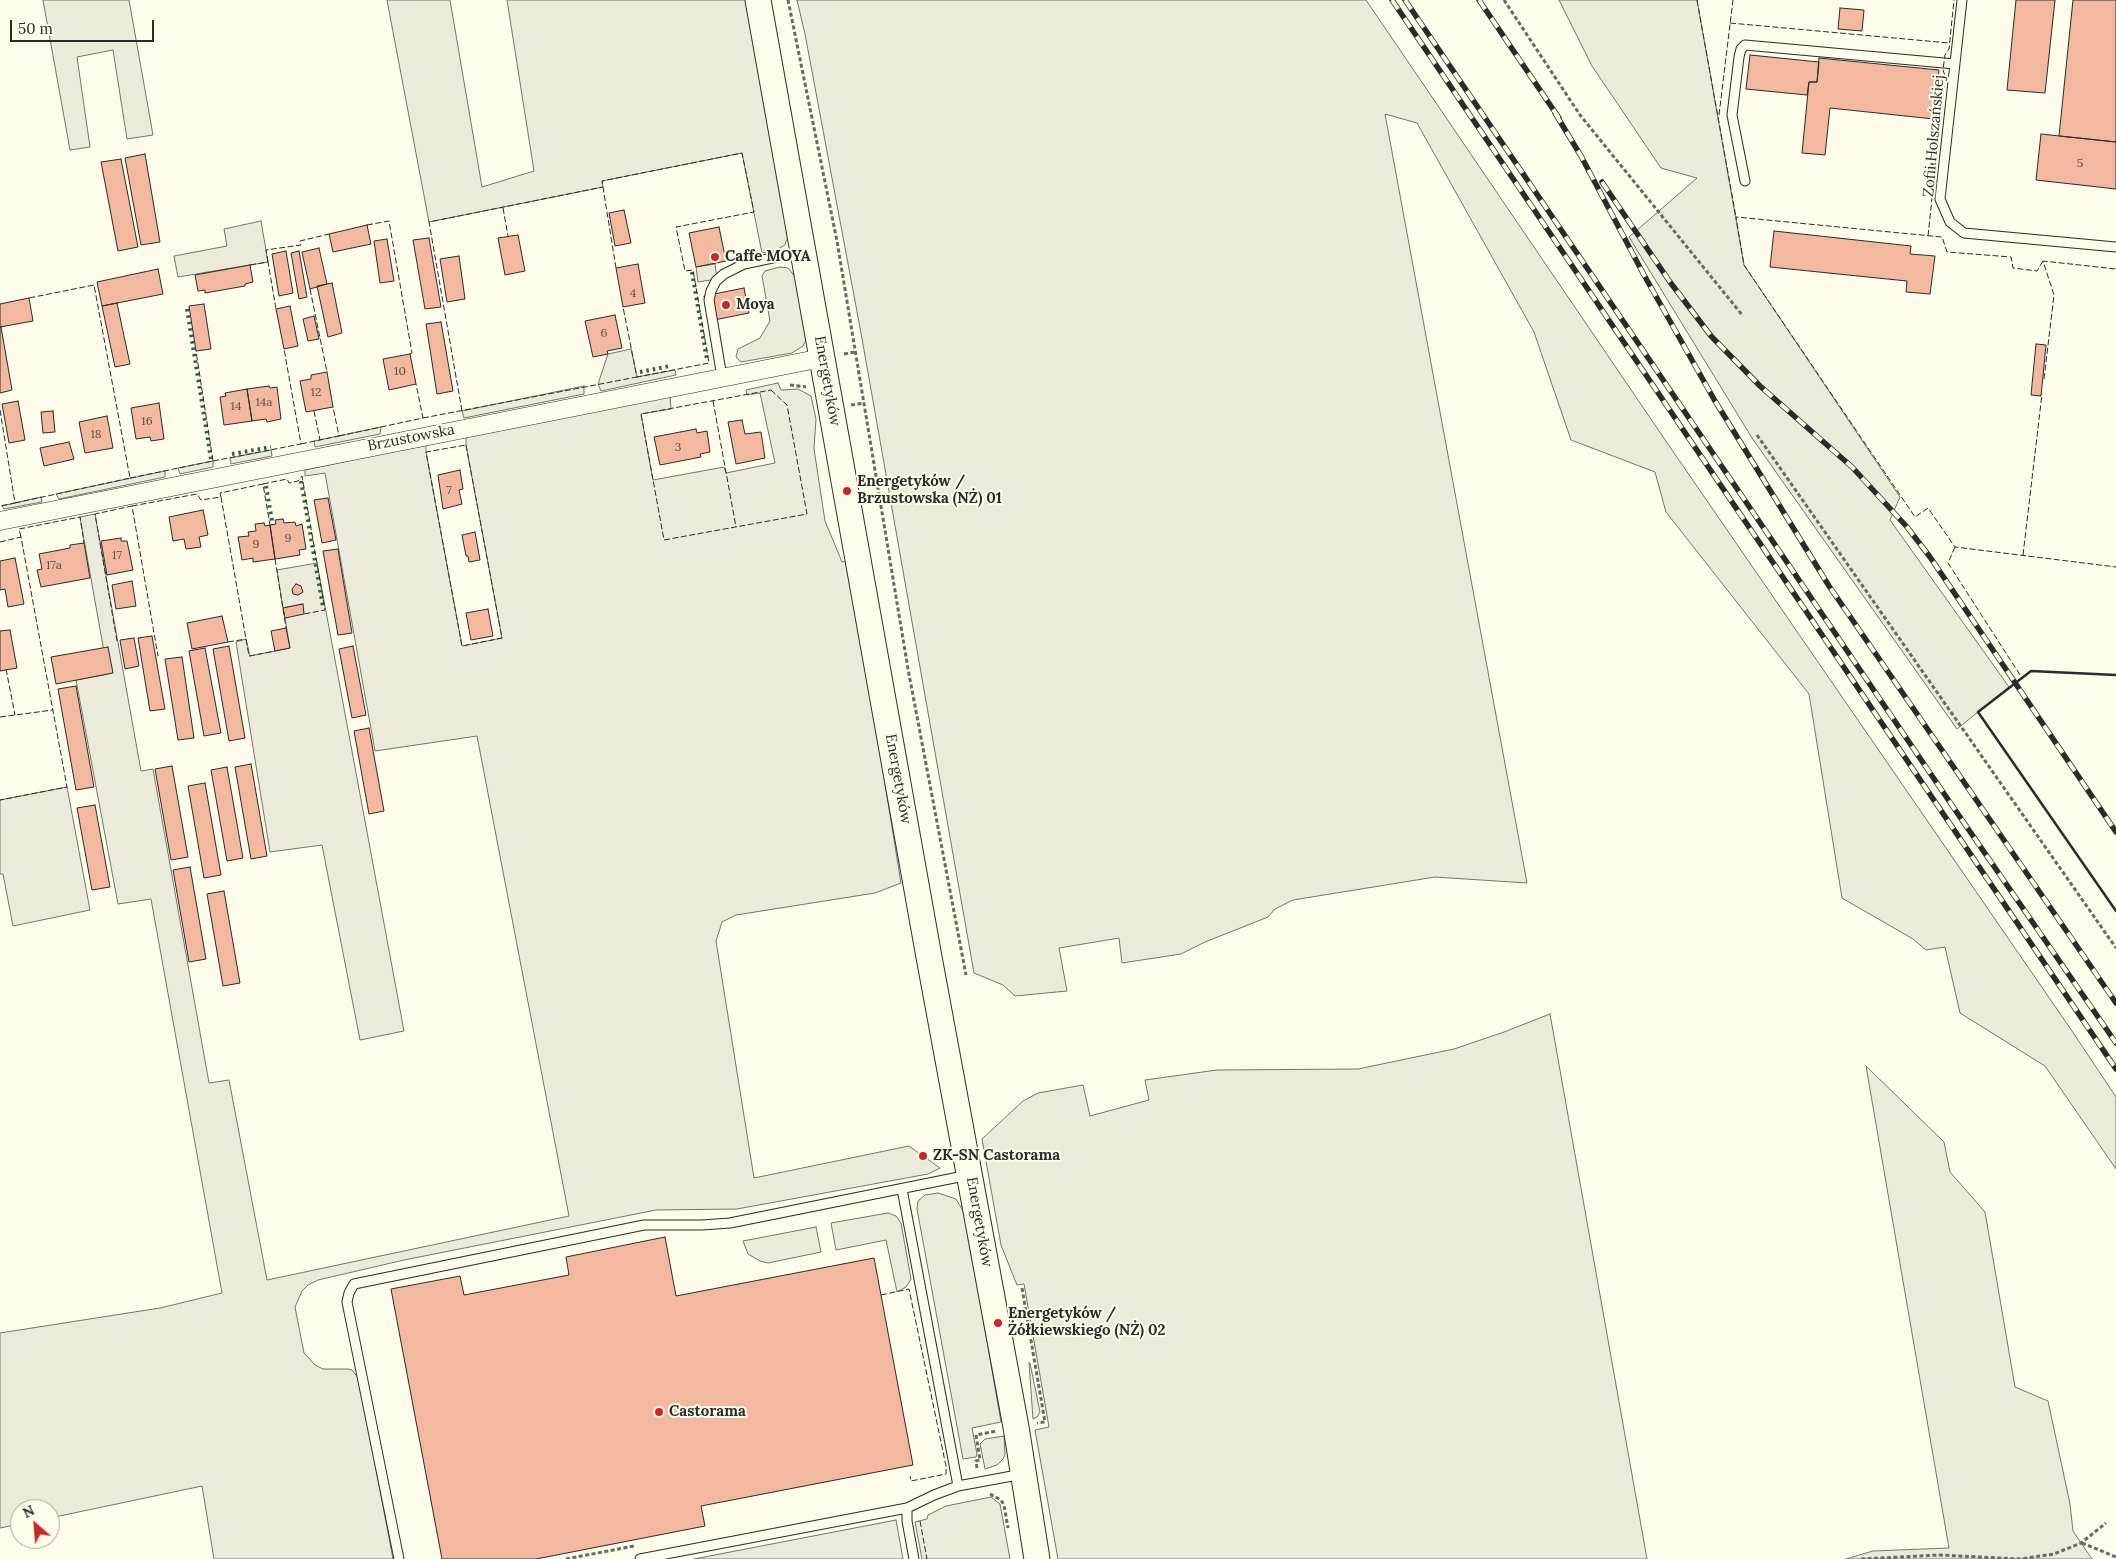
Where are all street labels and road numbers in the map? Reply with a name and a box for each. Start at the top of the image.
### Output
street label: Zofii Holszańskiej [1920,74,1948,198]
street label: Energetyków [810,334,844,428]
street label: Brzustowska [366,421,456,455]
street label: Energetyków [881,732,915,826]
street label: Energetyków [962,1175,996,1269]

